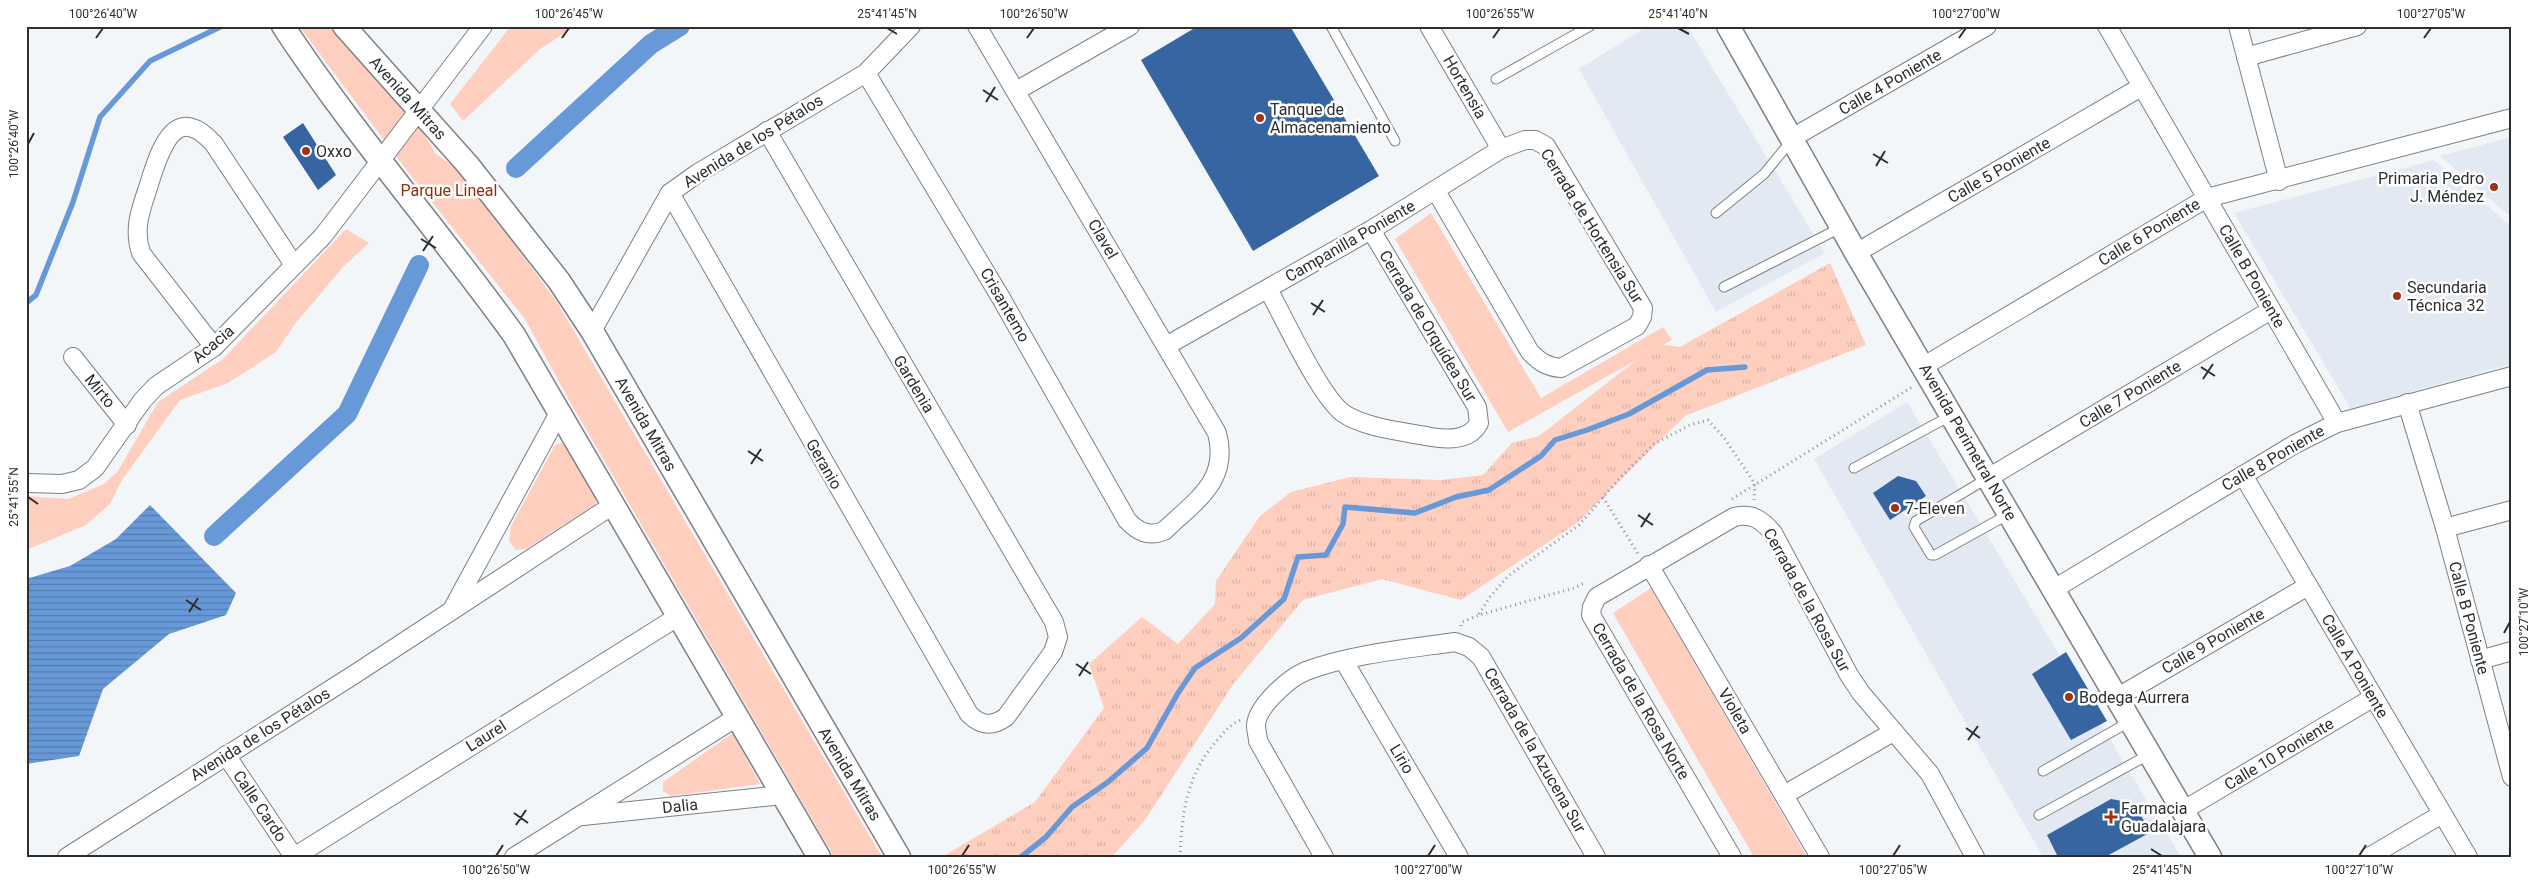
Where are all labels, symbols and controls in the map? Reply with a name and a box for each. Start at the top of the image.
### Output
text: 100°26'40"W [69,7,137,21]
text: 100°26'45"W [535,7,603,21]
text: 25°41'45"N [857,7,917,21]
text: 100°26'50"W [1000,7,1068,21]
text: 100°26'55"W [1466,7,1534,21]
text: 25°41'40"N [1648,7,1708,21]
text: 100°27'00"W [1932,7,2000,21]
text: 100°27'05"W [2397,7,2465,21]
street label: Calle 4 Poniente [1835,45,1945,119]
street label: Avenida Mitras [366,52,450,144]
street label: Hortensia [1439,52,1491,122]
street label: Avenida de los Pétalos [680,90,826,192]
place label: Tanque de Almacenamiento [1270,100,1391,137]
text: 100°26'40"W [7,110,21,178]
marker: Tanque de Almacenamiento [1254,112,1266,124]
street label: Calle 5 Poniente [1944,133,2054,207]
place label: Oxxo [316,142,352,161]
marker: Oxxo [300,145,312,157]
street label: Cerrada de Hortensia Sur [1537,145,1648,307]
place label: Primaria Pedro J. Méndez [2378,169,2484,206]
park label: Parque Lineal [401,181,497,200]
marker: Primaria Pedro J. Méndez [2488,181,2500,193]
street label: Calle 6 Poniente [2095,194,2203,270]
street label: Campanilla Poniente [1282,196,1418,286]
street label: Clavel [1084,216,1122,262]
street label: Calle B Poniente [2215,221,2289,331]
street label: Cerrada de Orquídea Sur [1375,247,1481,406]
street label: Crisantemo [976,265,1034,345]
place label: Secundaria Técnica 32 [2407,278,2487,315]
marker: Secundaria Técnica 32 [2391,290,2403,302]
street label: Acacia [188,321,238,367]
street label: Gardenia [889,352,939,416]
street label: Calle 7 Poniente [2076,356,2184,432]
street label: Avenida Perimetral Norte [1915,360,2021,524]
street label: Mirto [81,370,119,412]
street label: Avenida Mitras [611,373,681,475]
street label: Calle 8 Poniente [2218,421,2328,495]
street label: Geranio [802,435,846,493]
text: 25°41'55"N [7,467,21,527]
place label: 7-Eleven [1905,499,1965,518]
marker: 7-Eleven [1889,502,1901,514]
street label: Cerrada de la Rosa Sur [1760,525,1855,676]
street label: Calle B Poniente [2445,559,2493,677]
text: 100°27'10"W [2517,588,2531,656]
street label: Calle 9 Poniente [2158,604,2268,678]
street label: Calle A Poniente [2318,611,2392,721]
street label: Cerrada de la Rosa Norte [1588,619,1694,783]
street label: Cerrada de la Azucena Sur [1480,664,1590,836]
street label: Avenida de los Pétalos [187,683,333,785]
street label: Violeta [1714,685,1756,737]
place label: Bodega Aurrera [2079,688,2189,707]
marker: Bodega Aurrera [2063,691,2075,703]
street label: Calle 10 Poniente [2221,714,2337,794]
street label: Laurel [462,716,510,756]
street label: Avenida Mitras [815,724,885,824]
street label: Lirio [1386,741,1418,777]
street label: Calle Cardo [229,767,291,845]
street label: Dalia [661,795,699,817]
place label: Farmacia Guadalajara [2121,799,2206,836]
marker: Farmacia Guadalajara [2105,811,2117,823]
text: 100°26'50"W [462,863,530,877]
text: 100°26'55"W [928,863,996,877]
text: 100°27'00"W [1394,863,1462,877]
text: 100°27'05"W [1859,863,1927,877]
text: 25°41'45"N [2132,863,2192,877]
text: 100°27'10"W [2325,863,2393,877]

